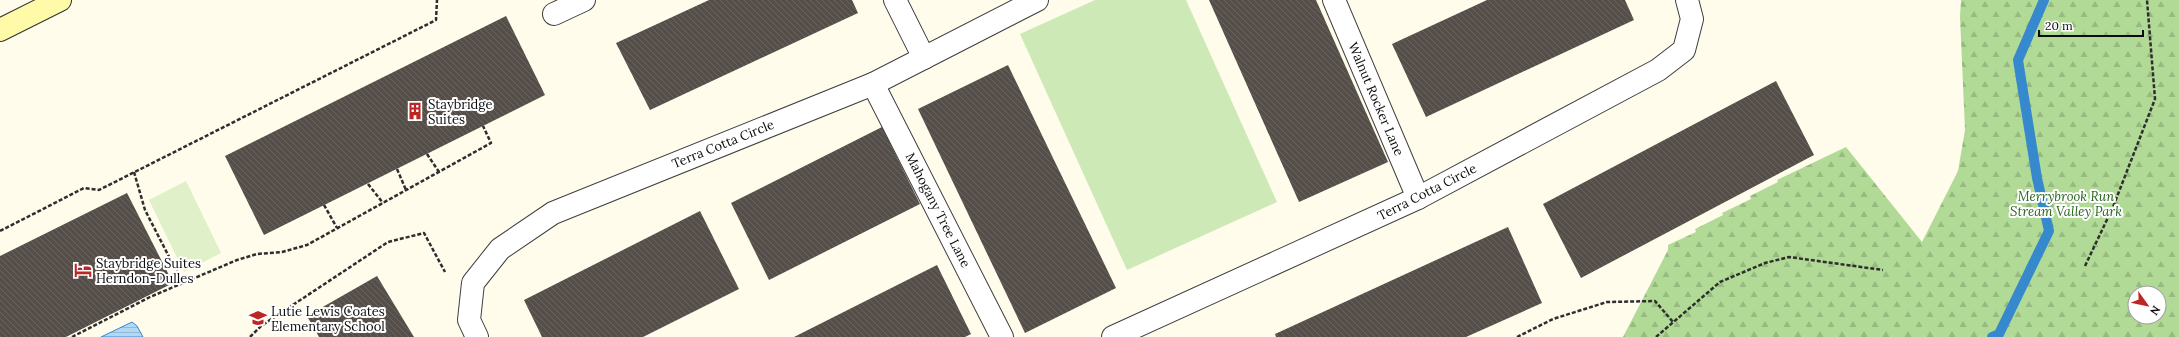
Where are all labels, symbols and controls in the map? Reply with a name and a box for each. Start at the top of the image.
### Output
scale bar [2039,12,2143,38]
text: 20 m [2045,18,2073,33]
street label: Walnut Rocker Lane [1344,40,1408,158]
place label: Staybridge Suites [428,96,493,128]
building icon: Staybridge Suites [405,101,425,121]
street label: Terra Cotta Circle [669,116,777,172]
street label: Mahogany Tree Lane [902,150,974,270]
street label: Terra Cotta Circle [1375,160,1479,224]
park label: Merrybrook Run Stream Valley Park [2010,188,2122,220]
place label: Staybridge Suites Herndon-Dulles [96,255,201,287]
hotel icon: Staybridge Suites Herndon-Dulles [73,260,93,280]
north arrow [2127,285,2167,325]
place label: Lutie Lewis Coates Elementary School [271,303,385,335]
text: N [2147,303,2164,318]
school or university icon: Lutie Lewis Coates Elementary School [248,308,268,328]

